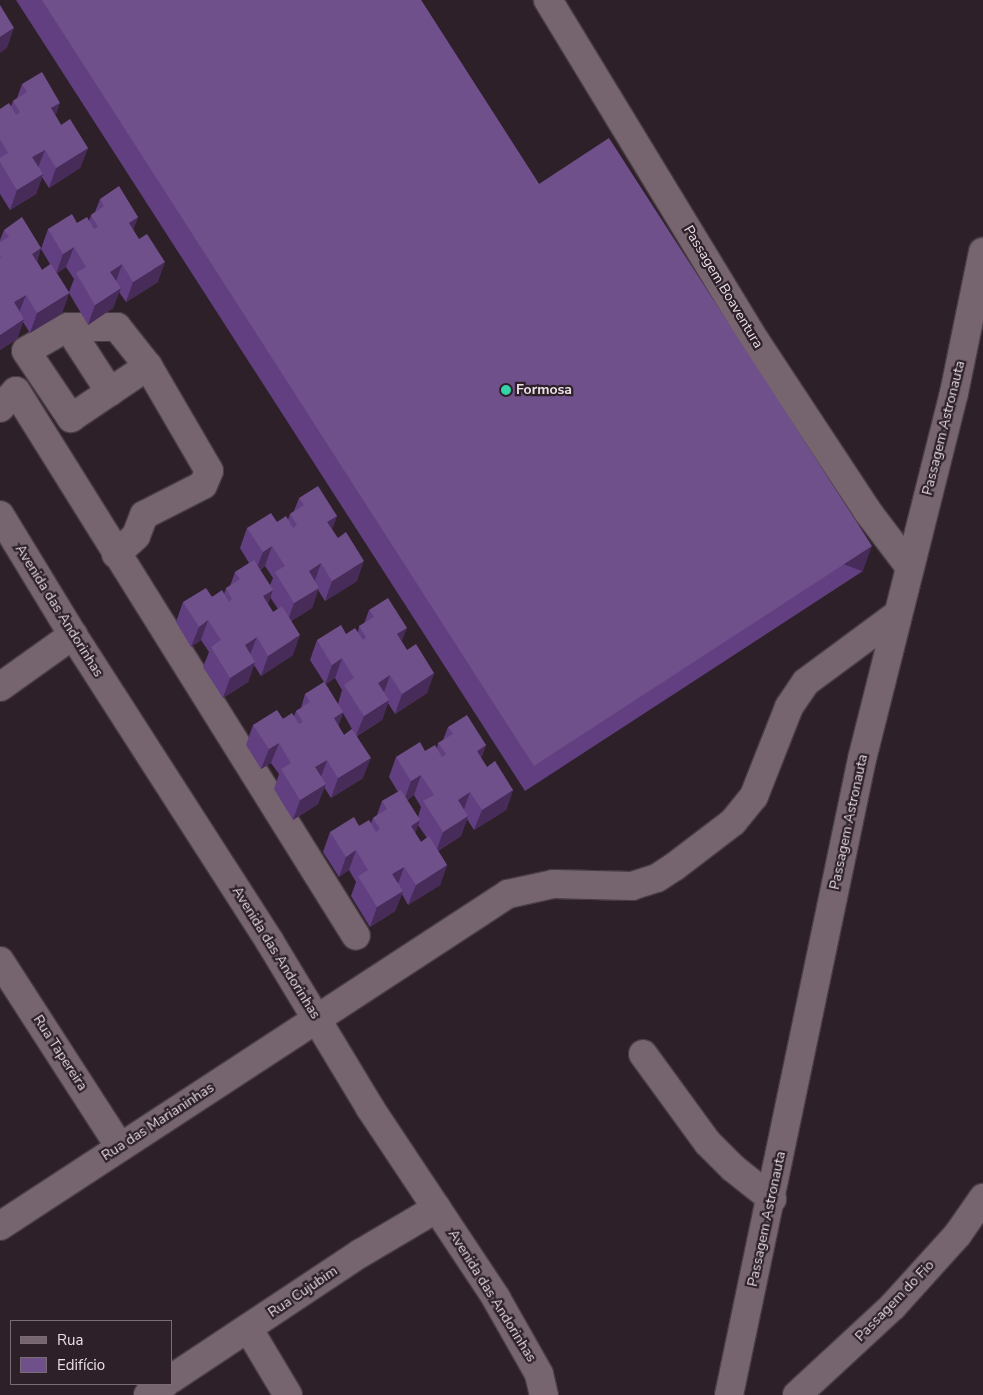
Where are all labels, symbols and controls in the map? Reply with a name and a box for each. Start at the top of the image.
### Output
street label: Passagem Boaventura [680,223,766,351]
street label: Passagem Astronauta [919,359,969,497]
place label: Formosa [516,382,572,398]
marker: Formosa [500,384,512,396]
street label: Avenida das Andorinhas [11,542,107,680]
street label: Passagem Astronauta [826,753,872,891]
street label: Avenida das Andorinhas [228,884,324,1022]
street label: Rua Tapereira [29,1012,91,1094]
street label: Rua das Marianinhas [99,1079,217,1165]
street label: Passagem Astronauta [744,1150,790,1288]
street label: Avenida das Andorinhas [444,1227,540,1365]
street label: Passagem do Fio [852,1257,938,1345]
street label: Rua Cujubim [265,1263,341,1321]
legend [10,1320,172,1385]
text: Rua [57,1330,83,1350]
text: Edifício [57,1355,105,1375]

